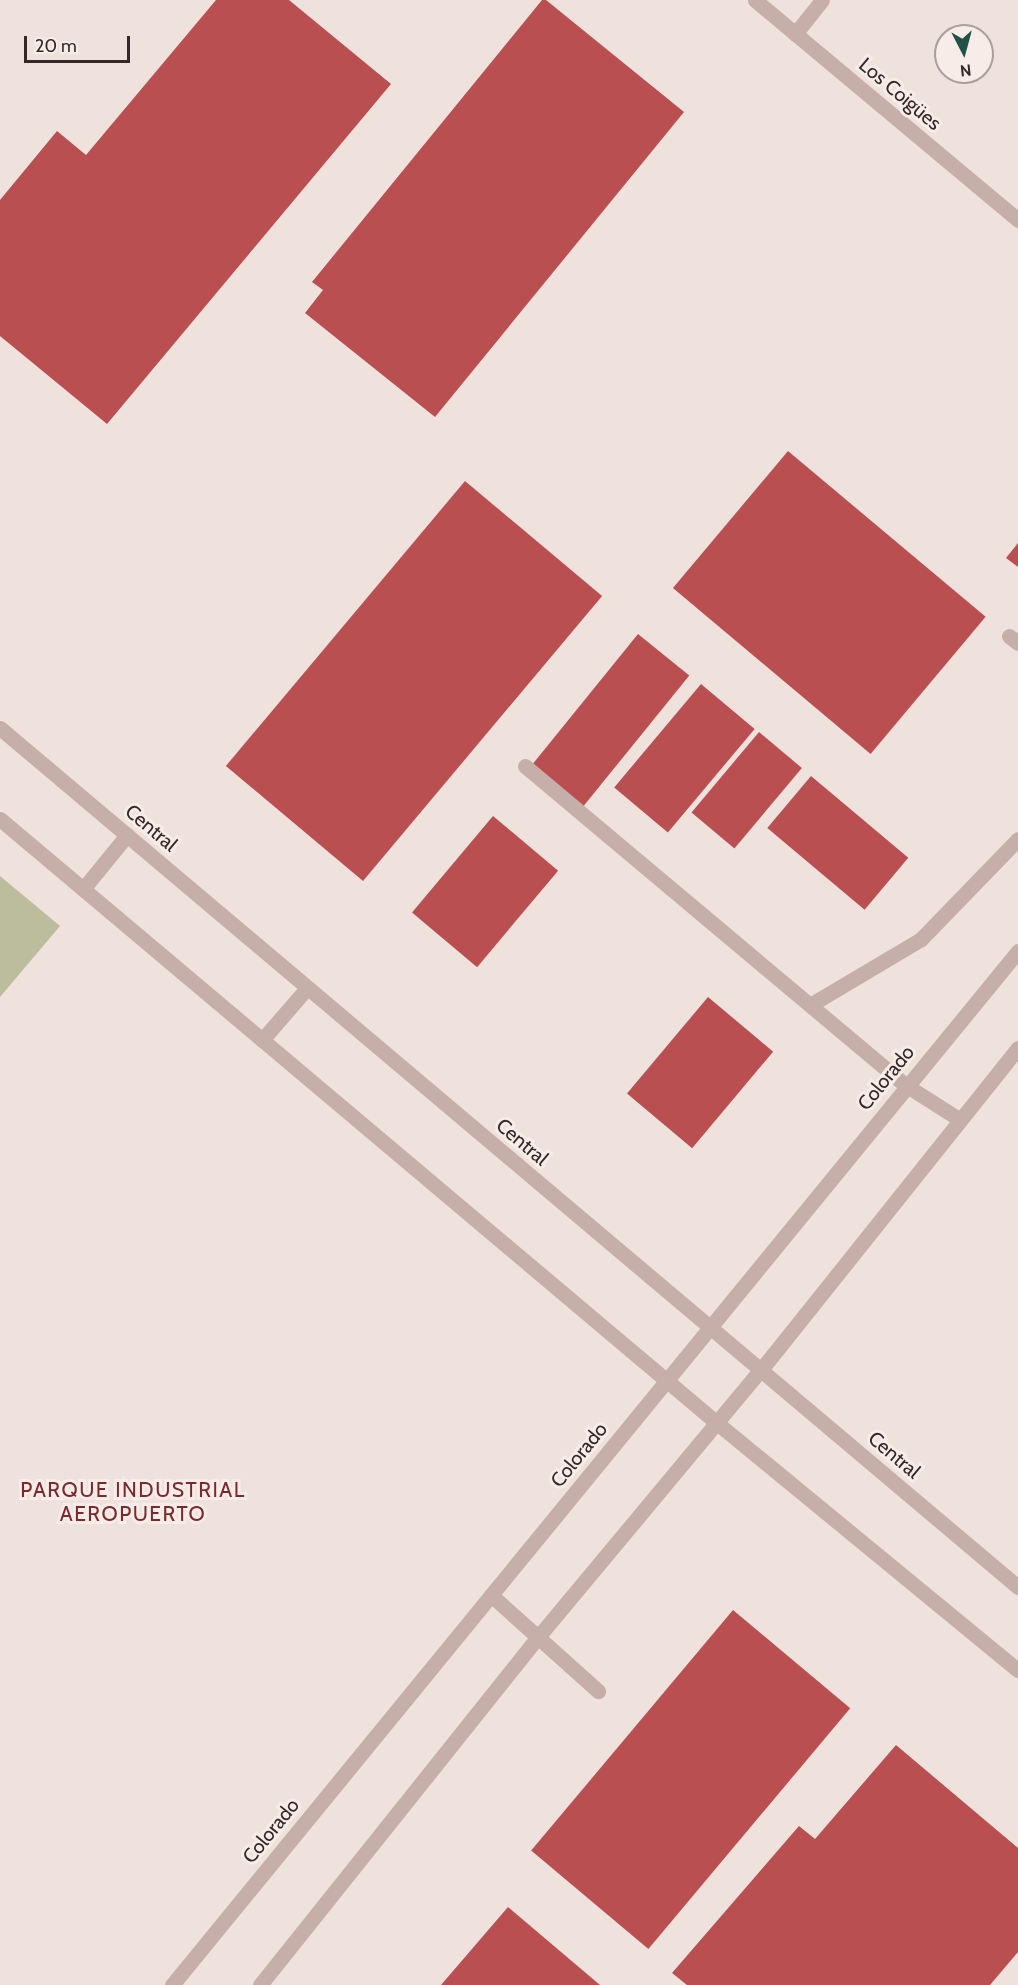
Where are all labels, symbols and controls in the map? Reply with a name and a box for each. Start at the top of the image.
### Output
scale bar [27,24,134,62]
north arrow [934,24,994,84]
text: 20 m [35,35,77,57]
street label: Los Coigües [854,53,946,135]
text: N [959,60,972,80]
street label: Central [120,799,182,857]
street label: Colorado [853,1041,919,1115]
street label: Central [491,1113,553,1171]
street label: Colorado [546,1418,612,1492]
street label: Central [863,1426,925,1484]
district label: PARQUE INDUSTRIAL AEROPUERTO [20,1477,246,1527]
street label: Colorado [238,1794,304,1868]

